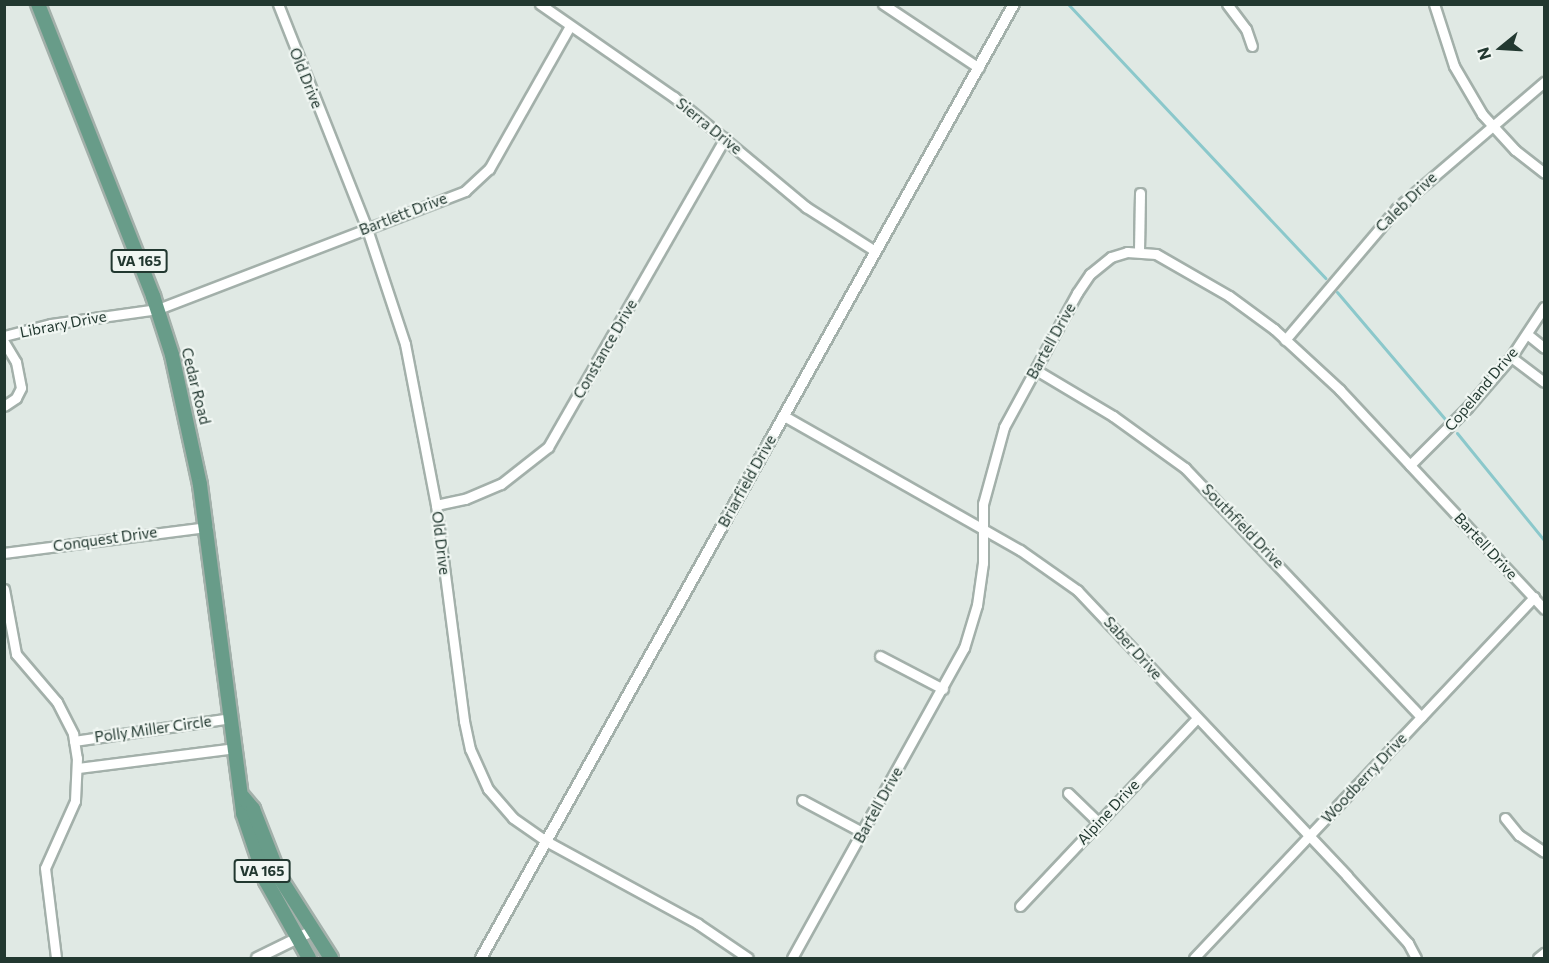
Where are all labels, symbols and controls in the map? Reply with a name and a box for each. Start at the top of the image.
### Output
north arrow [1471,18,1531,78]
street label: Old Drive [286,45,326,111]
text: N [1473,45,1494,62]
street label: Sierra Drive [673,94,745,158]
street label: Caleb Drive [1372,168,1440,236]
street label: Bartlett Drive [357,189,449,239]
road number: VA 165 [110,250,168,272]
street label: Constance Drive [569,296,641,402]
street label: Bartell Drive [1023,300,1079,382]
street label: Library Drive [18,307,108,341]
street label: Copeland Drive [1441,343,1521,435]
street label: Cedar Road [178,346,214,426]
street label: Briarfield Drive [714,432,780,530]
street label: Southfield Drive [1198,480,1288,572]
street label: Bartell Drive [1451,509,1521,583]
street label: Old Drive [428,510,454,576]
street label: Conquest Drive [52,523,158,555]
street label: Saber Drive [1100,613,1166,683]
street label: Polly Miller Circle [93,712,213,746]
street label: Woodberry Drive [1318,729,1410,827]
street label: Bartell Drive [850,764,906,846]
street label: Alpine Drive [1073,776,1143,848]
road number: VA 165 [234,860,290,882]

